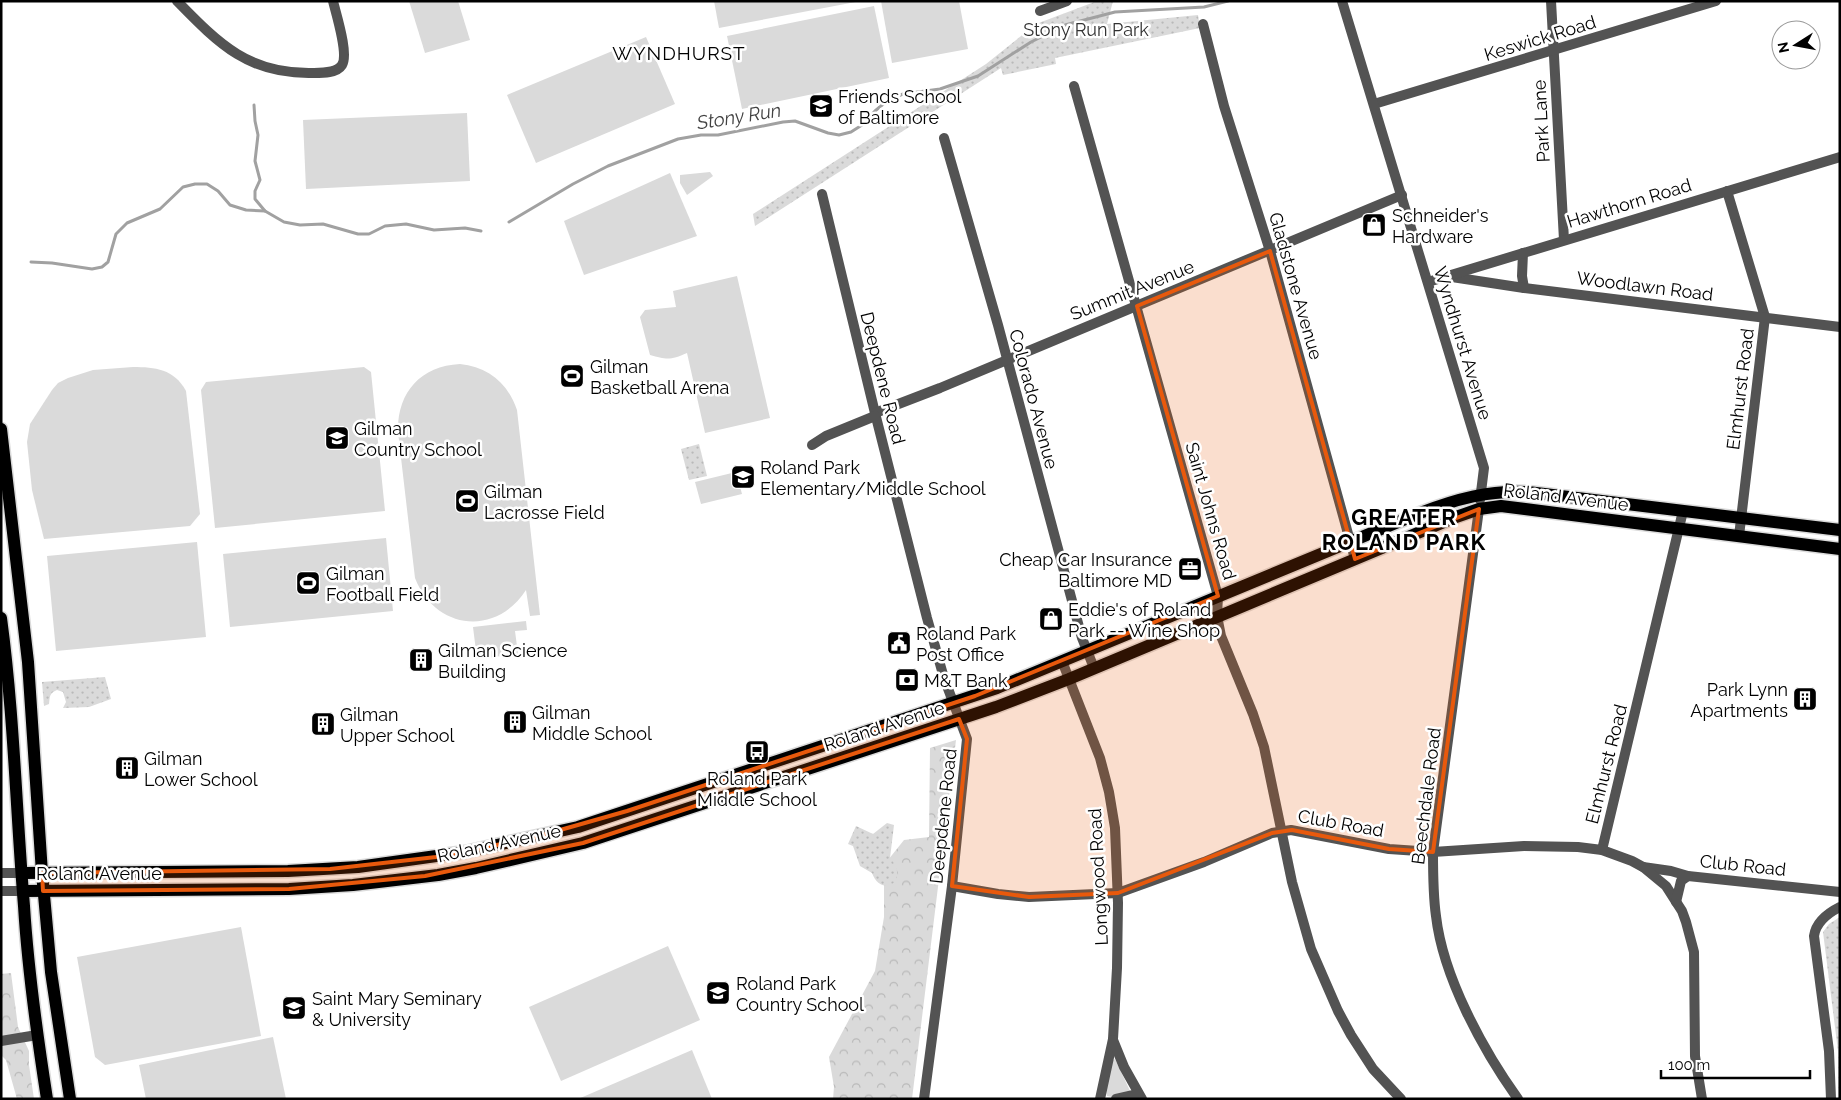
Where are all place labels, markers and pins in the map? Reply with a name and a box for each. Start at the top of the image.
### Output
place label: Friends School of Baltimore [838,86,961,128]
school or university icon: Friends School of Baltimore [808,93,834,119]
place label: Schneider's Hardware [1392,205,1489,247]
shop icon: Schneider's Hardware [1361,212,1387,238]
place label: Gilman Basketball Arena [590,356,729,398]
sports icon: Gilman Basketball Arena [559,363,585,389]
place label: Gilman Country School [354,418,482,460]
school or university icon: Gilman Country School [324,425,350,451]
place label: Roland Park Elementary/Middle School [760,457,986,499]
school or university icon: Roland Park Elementary/Middle School [730,464,756,490]
place label: Gilman Lacrosse Field [484,481,605,523]
sports icon: Gilman Lacrosse Field [454,488,480,514]
place label: Cheap Car Insurance Baltimore MD [999,549,1172,591]
office icon: Cheap Car Insurance Baltimore MD [1177,556,1203,582]
place label: Gilman Football Field [326,563,439,605]
sports icon: Gilman Football Field [295,570,321,596]
place label: Eddie's of Roland Park -- Wine Shop [1068,599,1220,641]
shop icon: Eddie's of Roland Park -- Wine Shop [1038,606,1064,632]
place label: Roland Park Post Office [916,623,1016,665]
public building icon: Roland Park Post Office [886,630,912,656]
place label: Gilman Science Building [438,640,568,682]
building icon: Gilman Science Building [408,647,434,673]
bank icon: M&T Bank [894,667,920,693]
place label: M&T Bank [924,670,1008,691]
place label: Park Lynn Apartments [1690,679,1788,721]
building icon: Park Lynn Apartments [1792,686,1818,712]
place label: Gilman Middle School [532,702,652,744]
place label: Gilman Upper School [340,704,454,746]
building icon: Gilman Middle School [502,709,528,735]
building icon: Gilman Upper School [310,711,336,737]
bus stop icon: Roland Park Middle School [744,739,770,765]
place label: Gilman Lower School [144,748,258,790]
building icon: Gilman Lower School [114,755,140,781]
place label: Roland Park Middle School [697,768,817,810]
place label: Roland Park Country School [736,973,864,1015]
school or university icon: Roland Park Country School [705,980,731,1006]
place label: Saint Mary Seminary & University [312,988,482,1030]
school or university icon: Saint Mary Seminary & University [281,995,307,1021]

